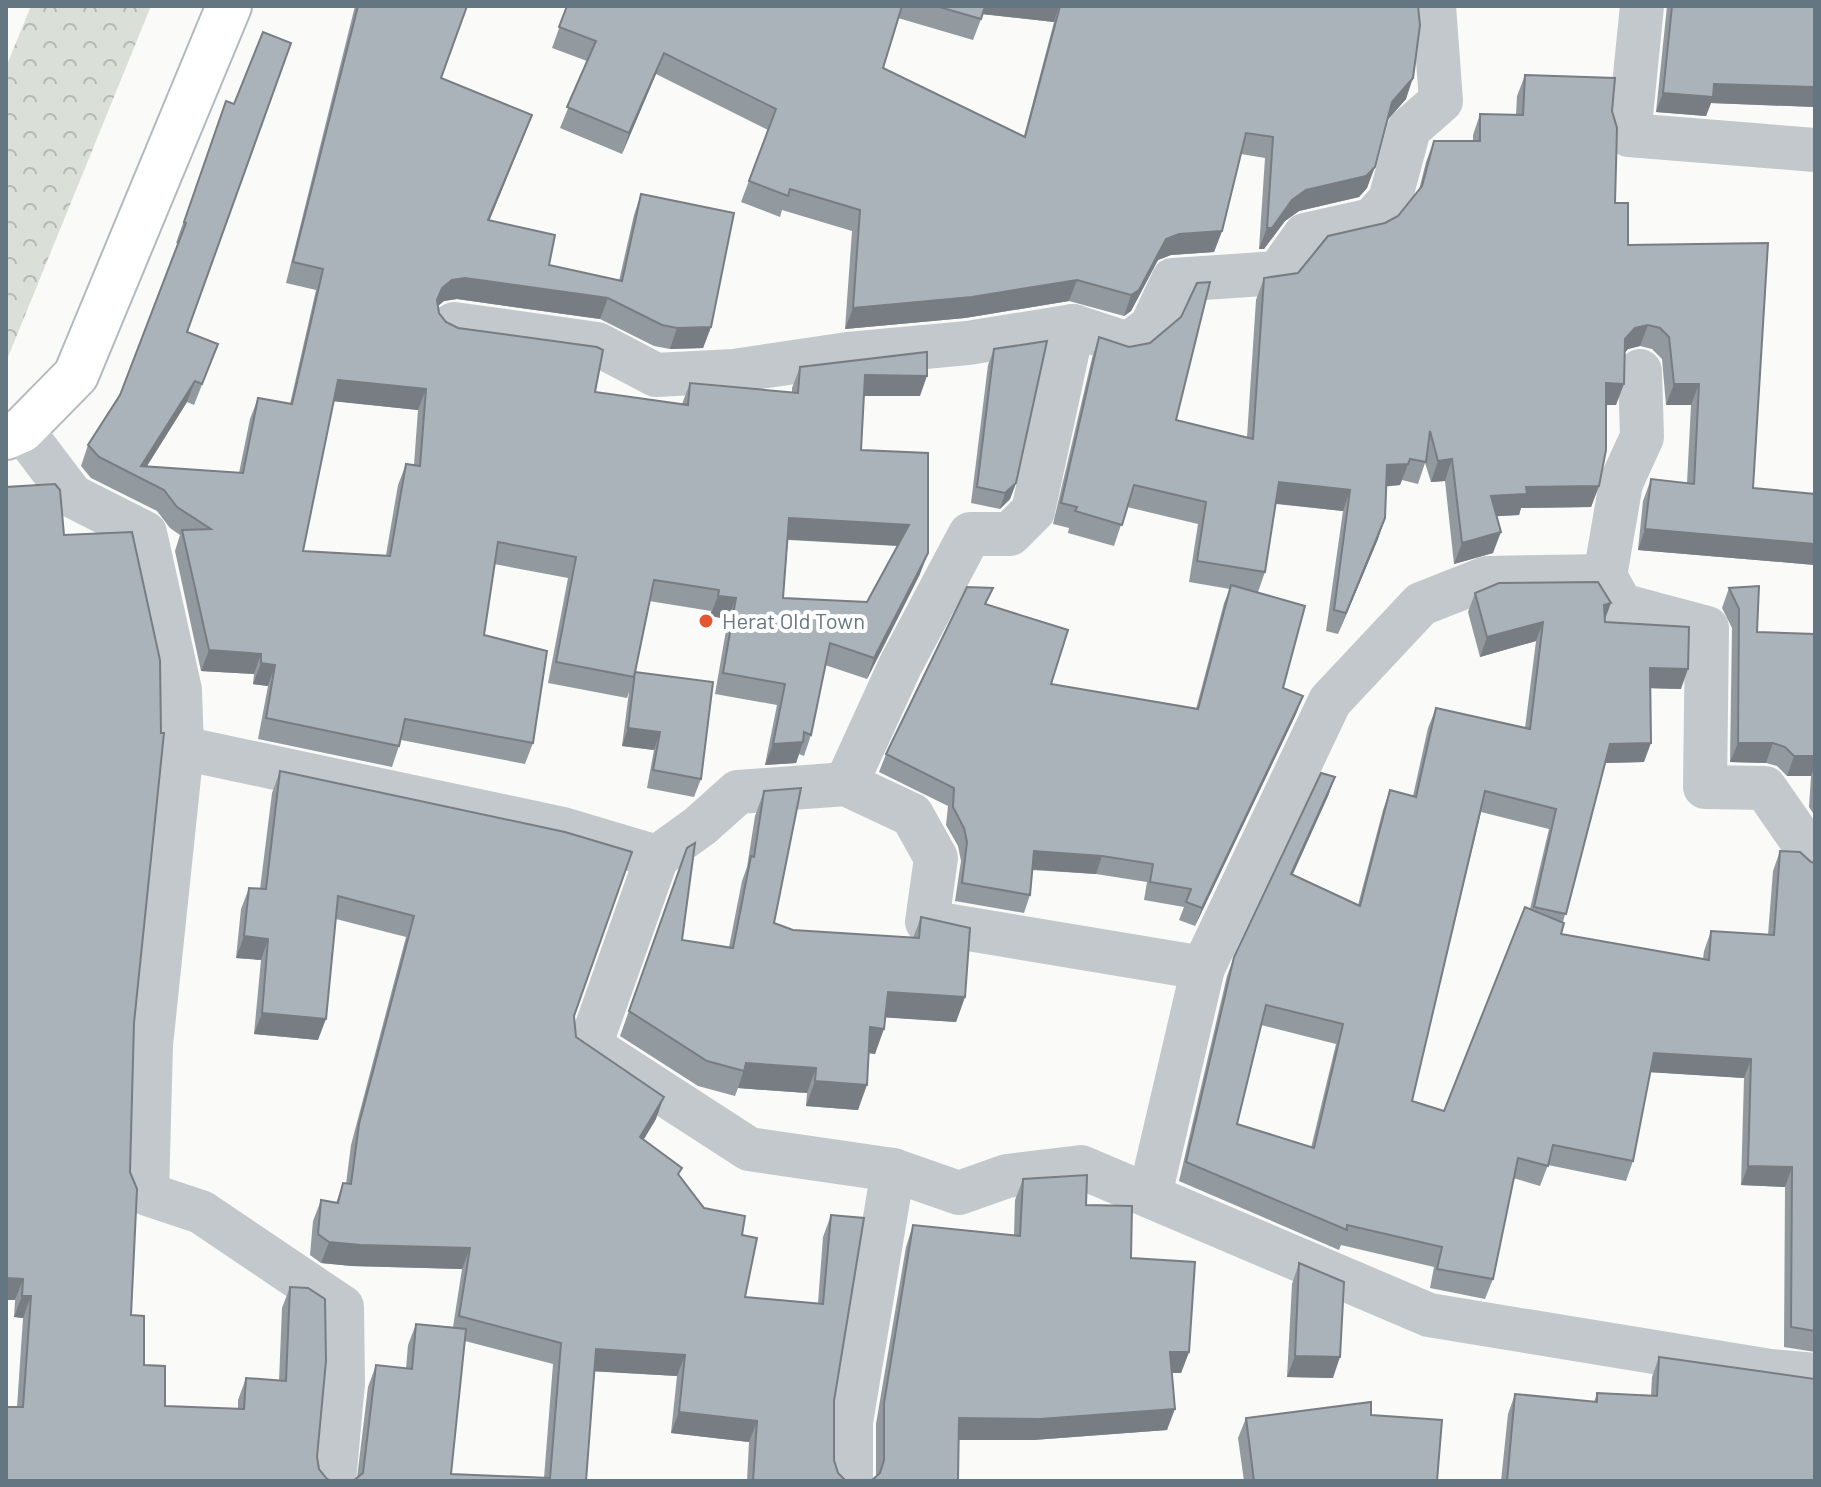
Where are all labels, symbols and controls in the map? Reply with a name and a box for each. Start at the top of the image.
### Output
place label: Herat Old Town [722,607,865,633]
marker: Herat Old Town [697,612,715,630]

